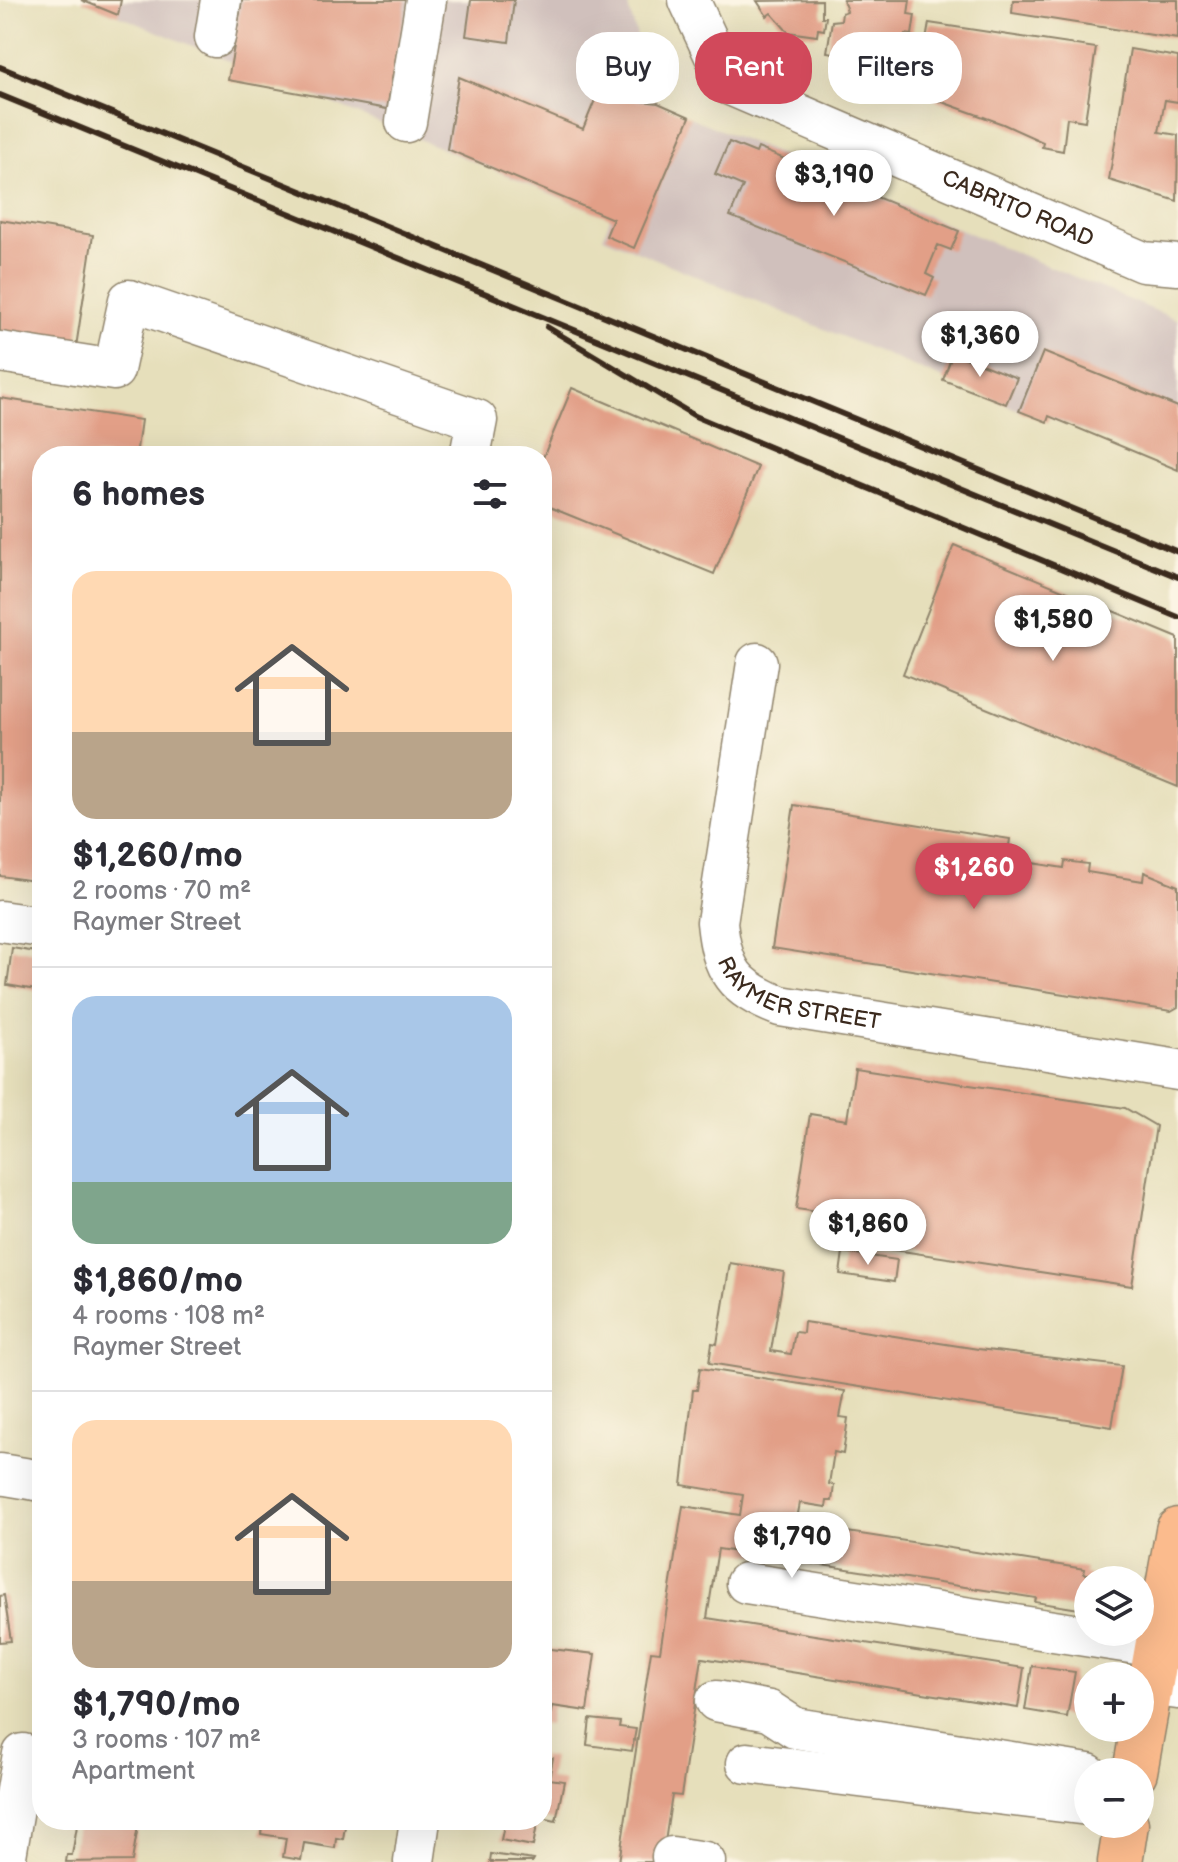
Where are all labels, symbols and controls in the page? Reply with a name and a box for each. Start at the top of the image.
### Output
chip: Buy [576,32,679,104]
chip: Rent [695,32,812,104]
chip: Filters [828,32,962,104]
pin: $3,190 [769,150,899,218]
text: $3,190 [794,160,874,191]
street label: CABRITO ROAD [938,164,1098,253]
pin: $1,360 [915,311,1045,379]
text: $1,360 [940,321,1021,352]
icon: filters [468,472,512,516]
text: 6 homes [72,474,205,515]
pin: $1,580 [988,595,1118,663]
text: $1,580 [1013,605,1093,636]
icon: home [220,623,364,767]
text: $1,260/mo [72,835,243,876]
pin: $1,260 [909,843,1039,911]
text: $1,260 [933,853,1015,884]
text: 2 rooms · 70 m² [72,876,251,907]
text: Raymer Street [72,907,241,938]
street label: RAYMER STREET [711,952,883,1036]
icon: home [220,1048,364,1192]
pin: $1,860 [803,1199,933,1267]
text: $1,860 [827,1209,909,1240]
text: $1,860/mo [72,1260,243,1301]
text: 4 rooms · 108 m² [72,1301,265,1332]
text: Raymer Street [72,1332,241,1363]
icon: home [220,1472,364,1616]
pin: $1,790 [727,1512,857,1580]
text: $1,790 [752,1522,832,1553]
map controls [1074,1566,1154,1838]
button: layers [1074,1566,1154,1646]
button: + [1074,1662,1154,1742]
text: $1,790/mo [72,1684,240,1725]
text: 3 rooms · 107 m² [72,1725,261,1756]
text: Apartment [72,1756,195,1787]
button: − [1074,1758,1154,1838]

